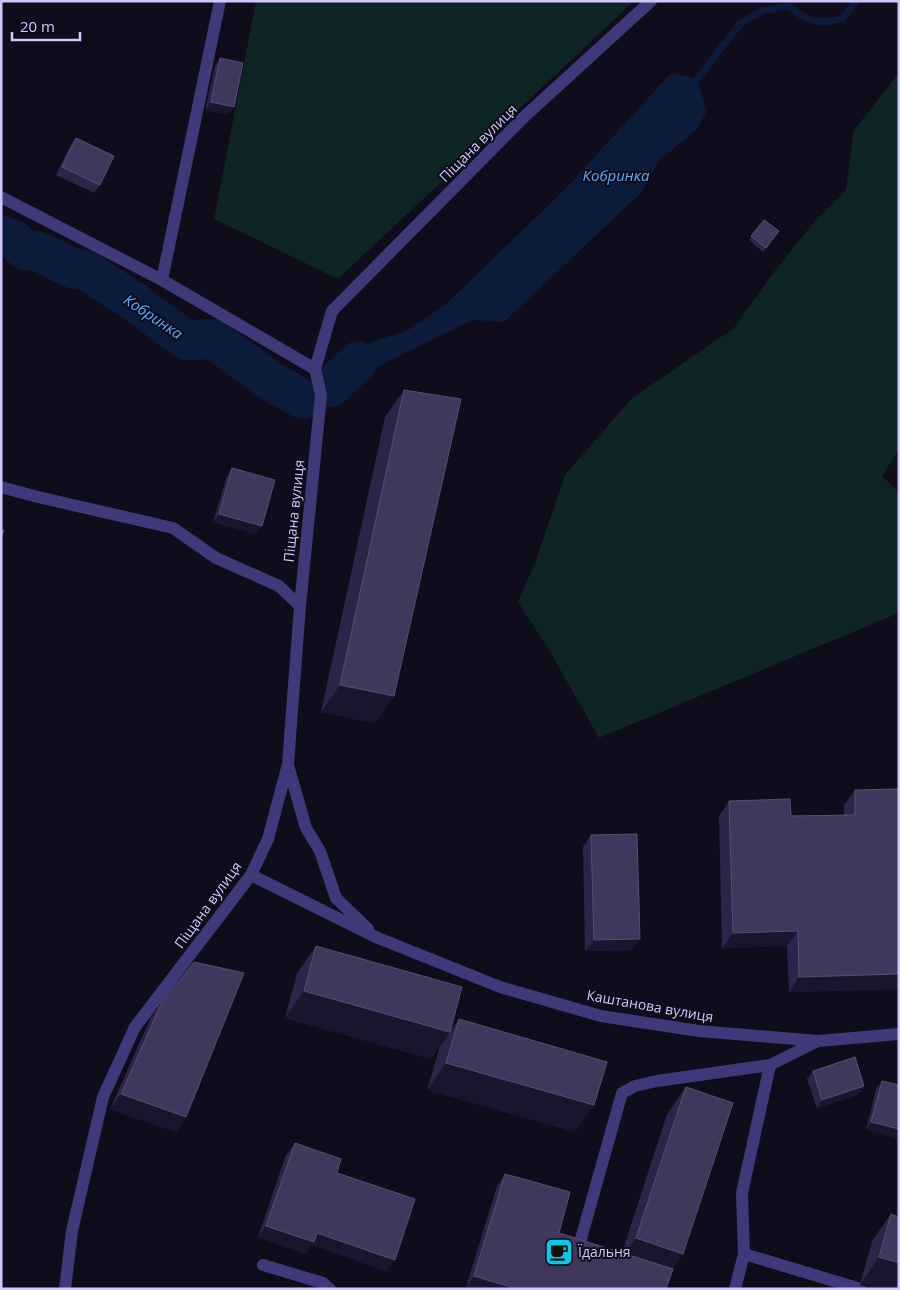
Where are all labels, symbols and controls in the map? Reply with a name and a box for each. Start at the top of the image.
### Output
scale bar [12,10,80,42]
text: 20 m [20,16,55,36]
street label: Піщана вулиця [435,100,521,186]
water label: Кобринка [583,165,650,185]
water label: Кобринка [120,289,187,343]
street label: Піщана вулиця [279,459,308,563]
street label: Піщана вулиця [170,858,246,952]
street label: Каштанова вулиця [585,985,715,1026]
cafe icon: Їдальня [544,1237,574,1267]
place label: Їдальня [578,1242,631,1261]

